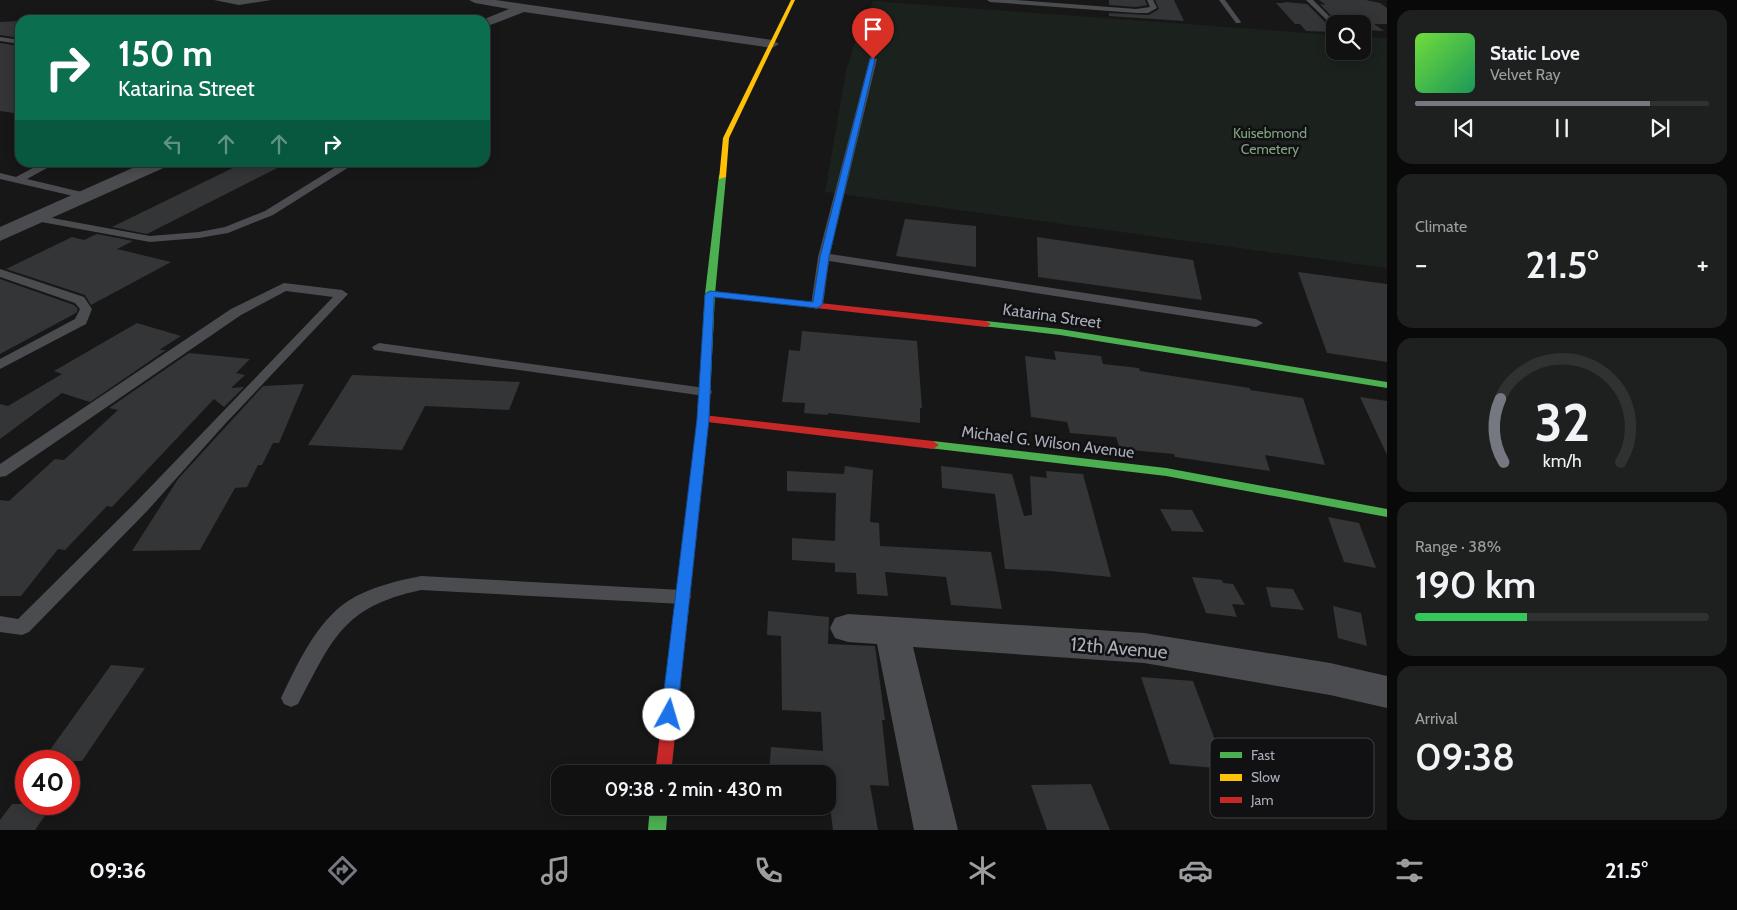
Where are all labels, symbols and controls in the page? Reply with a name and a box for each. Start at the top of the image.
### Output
pin [852,8,894,59]
icon: arrive [859,15,887,43]
map controls [1326,15,1371,60]
button: search [1326,15,1371,60]
text: 150 m [118,32,213,75]
icon: right [35,35,100,100]
text: Static Love [1490,42,1580,65]
text: Velvet Ray [1490,65,1561,84]
text: Katarina Street [118,75,255,102]
icon: previous [1450,114,1478,142]
icon: pause [1548,114,1576,142]
icon: next [1646,114,1674,142]
park label: Kuisebmond Cemetery [1233,124,1307,158]
icon: left [159,130,187,158]
icon: ahead [212,130,240,158]
icon: ahead [265,130,293,158]
icon: right [318,130,346,158]
text: Climate [1415,217,1467,236]
text: 21.5° [1525,241,1599,288]
text: − [1415,247,1427,281]
text: + [1697,247,1709,281]
street label: Katarina Street [1001,300,1103,332]
text: 32 [1534,391,1590,454]
street label: Michael G. Wilson Avenue [960,422,1136,462]
text: km/h [1542,450,1582,471]
text: Range · 38% [1415,537,1501,556]
text: 190 km [1415,561,1536,608]
street label: 12th Avenue [1069,632,1169,664]
position arrow [642,688,694,740]
text: Arrival [1415,709,1458,728]
text: 09:38 [1415,733,1515,780]
legend [1210,738,1374,818]
text: Fast [1251,746,1275,764]
speed limit sign: 40 [15,750,80,815]
text: Slow [1251,768,1280,786]
text: 09:38 · 2 min · 430 m [605,778,782,801]
text: Jam [1250,791,1273,809]
icon: directions [325,853,360,888]
icon: music [538,853,573,888]
icon: phone [751,853,786,888]
icon: climate [965,853,1000,888]
icon: car [1178,853,1213,888]
icon: filters [1392,853,1427,888]
text: 09:36 [89,857,146,884]
text: 21.5° [1605,857,1648,884]

